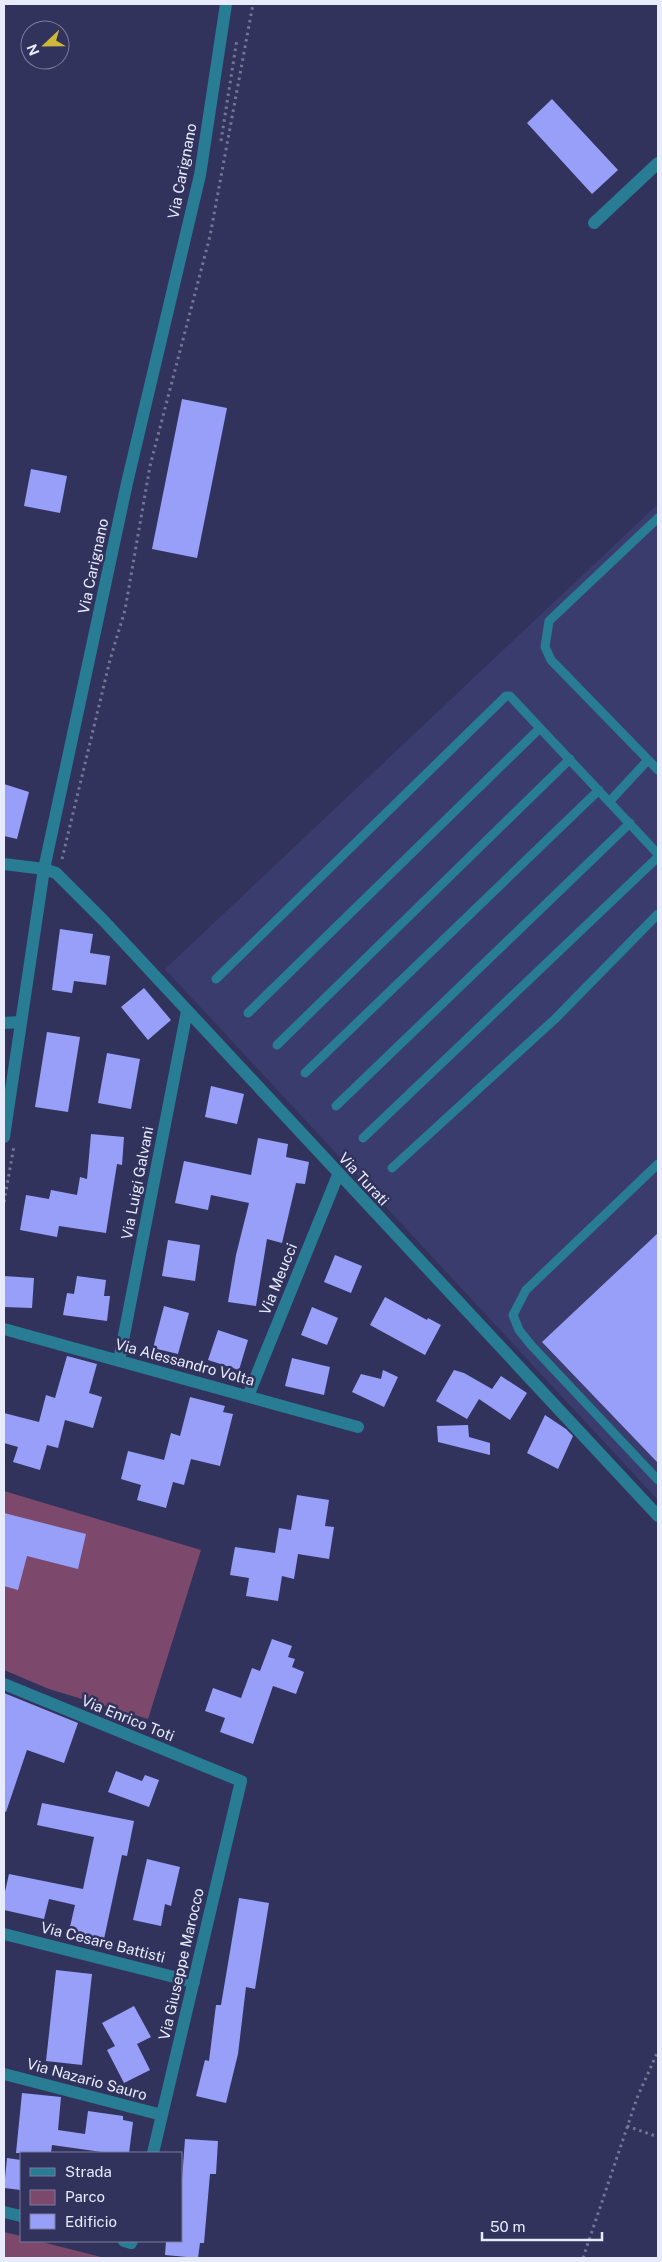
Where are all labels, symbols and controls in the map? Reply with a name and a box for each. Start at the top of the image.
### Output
north arrow [20,20,70,70]
text: N [23,42,42,58]
street label: Via Carignano [164,122,200,220]
street label: Via Carignano [75,517,111,615]
street label: Via Luigi Galvani [118,1125,156,1241]
street label: Via Turati [335,1149,393,1209]
street label: Via Meucci [256,1241,300,1317]
street label: Via Alessandro Volta [113,1335,257,1389]
street label: Via Enrico Toti [79,1692,177,1744]
street label: Via Giuseppe Marocco [155,1886,207,2042]
street label: Via Cesare Battisti [39,1918,167,1966]
street label: Via Nazario Sauro [25,2055,149,2103]
legend [20,2152,182,2242]
text: Strada [65,2163,112,2180]
text: Parco [65,2188,105,2205]
scale bar [482,2210,602,2242]
text: Edificio [65,2213,117,2230]
text: 50 m [490,2218,525,2235]

